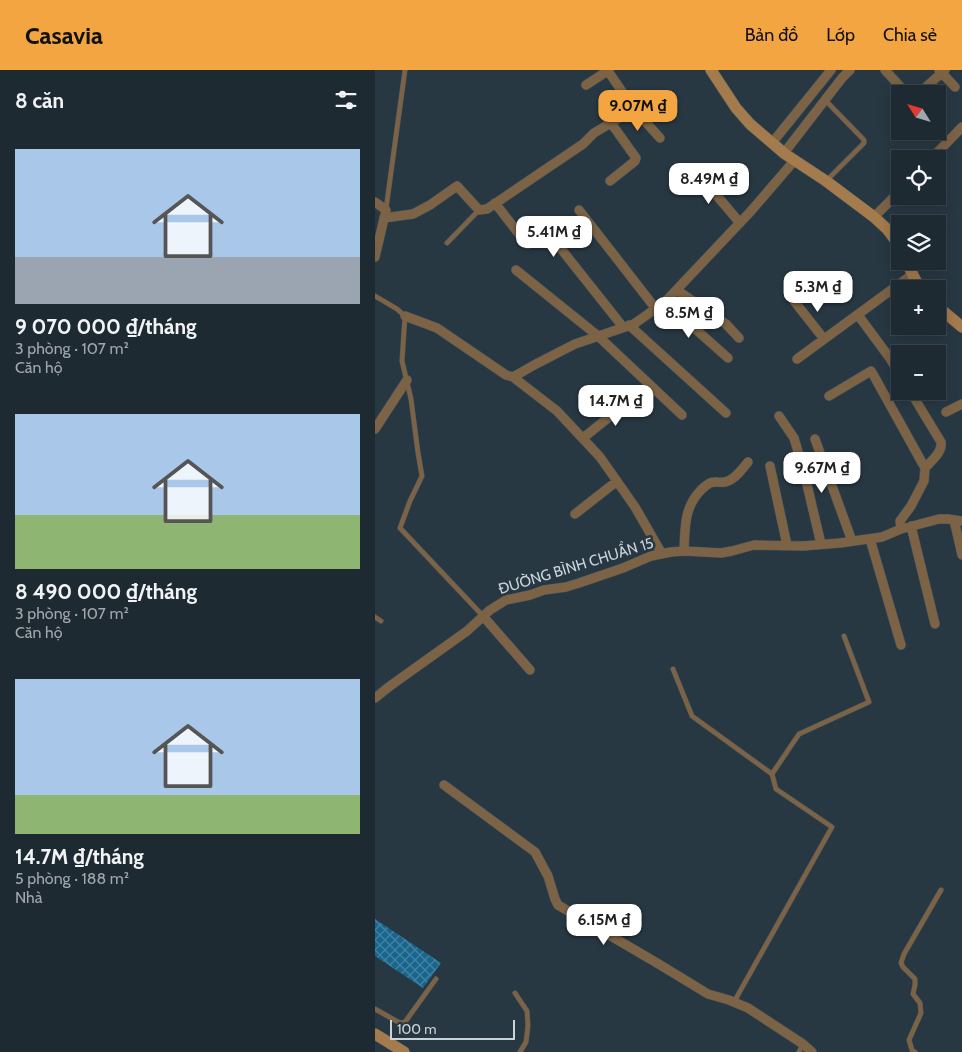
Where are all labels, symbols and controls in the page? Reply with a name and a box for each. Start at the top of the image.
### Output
text: Casavia [25,21,103,50]
text: Bản đồ [745,24,798,46]
text: Lớp [826,24,855,46]
text: Chia sẻ [883,24,937,46]
north arrow [891,85,946,140]
map controls [891,85,946,400]
icon: filters [332,86,360,114]
text: 8 căn [15,88,64,113]
pin: 9.07M ₫ [592,90,684,132]
text: 9.07M ₫ [609,96,667,115]
button: locate [891,150,946,205]
pin: 8.49M ₫ [663,162,755,205]
text: 8.49M ₫ [680,169,738,188]
icon: home [143,181,233,271]
button: layers [891,215,946,270]
pin: 5.41M ₫ [508,216,600,258]
text: 5.41M ₫ [527,222,581,241]
pin: 5.3M ₫ [777,270,859,313]
text: 5.3M ₫ [795,277,841,296]
button: + [891,280,946,335]
pin: 8.5M ₫ [648,296,730,339]
text: 8.5M ₫ [665,303,713,322]
text: 9 070 000 ₫/tháng [15,314,197,339]
text: 3 phòng · 107 m² [15,339,129,358]
button: − [891,345,946,400]
text: Căn hộ [15,358,63,377]
pin: 14.7M ₫ [570,384,662,427]
text: 14.7M ₫ [589,391,643,410]
icon: home [143,446,233,536]
pin: 9.67M ₫ [776,452,868,494]
text: 9.67M ₫ [794,458,850,477]
street label: ĐƯỜNG BÌNH CHUẨN 15 [495,531,656,598]
text: 8 490 000 ₫/tháng [15,579,197,604]
text: 3 phòng · 107 m² [15,604,129,623]
text: Căn hộ [15,623,63,642]
icon: home [143,711,233,801]
text: 14.7M ₫/tháng [15,844,144,869]
text: 5 phòng · 188 m² [15,869,129,888]
text: Nhà [15,888,42,907]
pin: 6.15M ₫ [558,904,650,946]
text: 6.15M ₫ [578,910,630,929]
scale bar [390,1017,515,1040]
text: 100 m [397,1020,437,1038]

